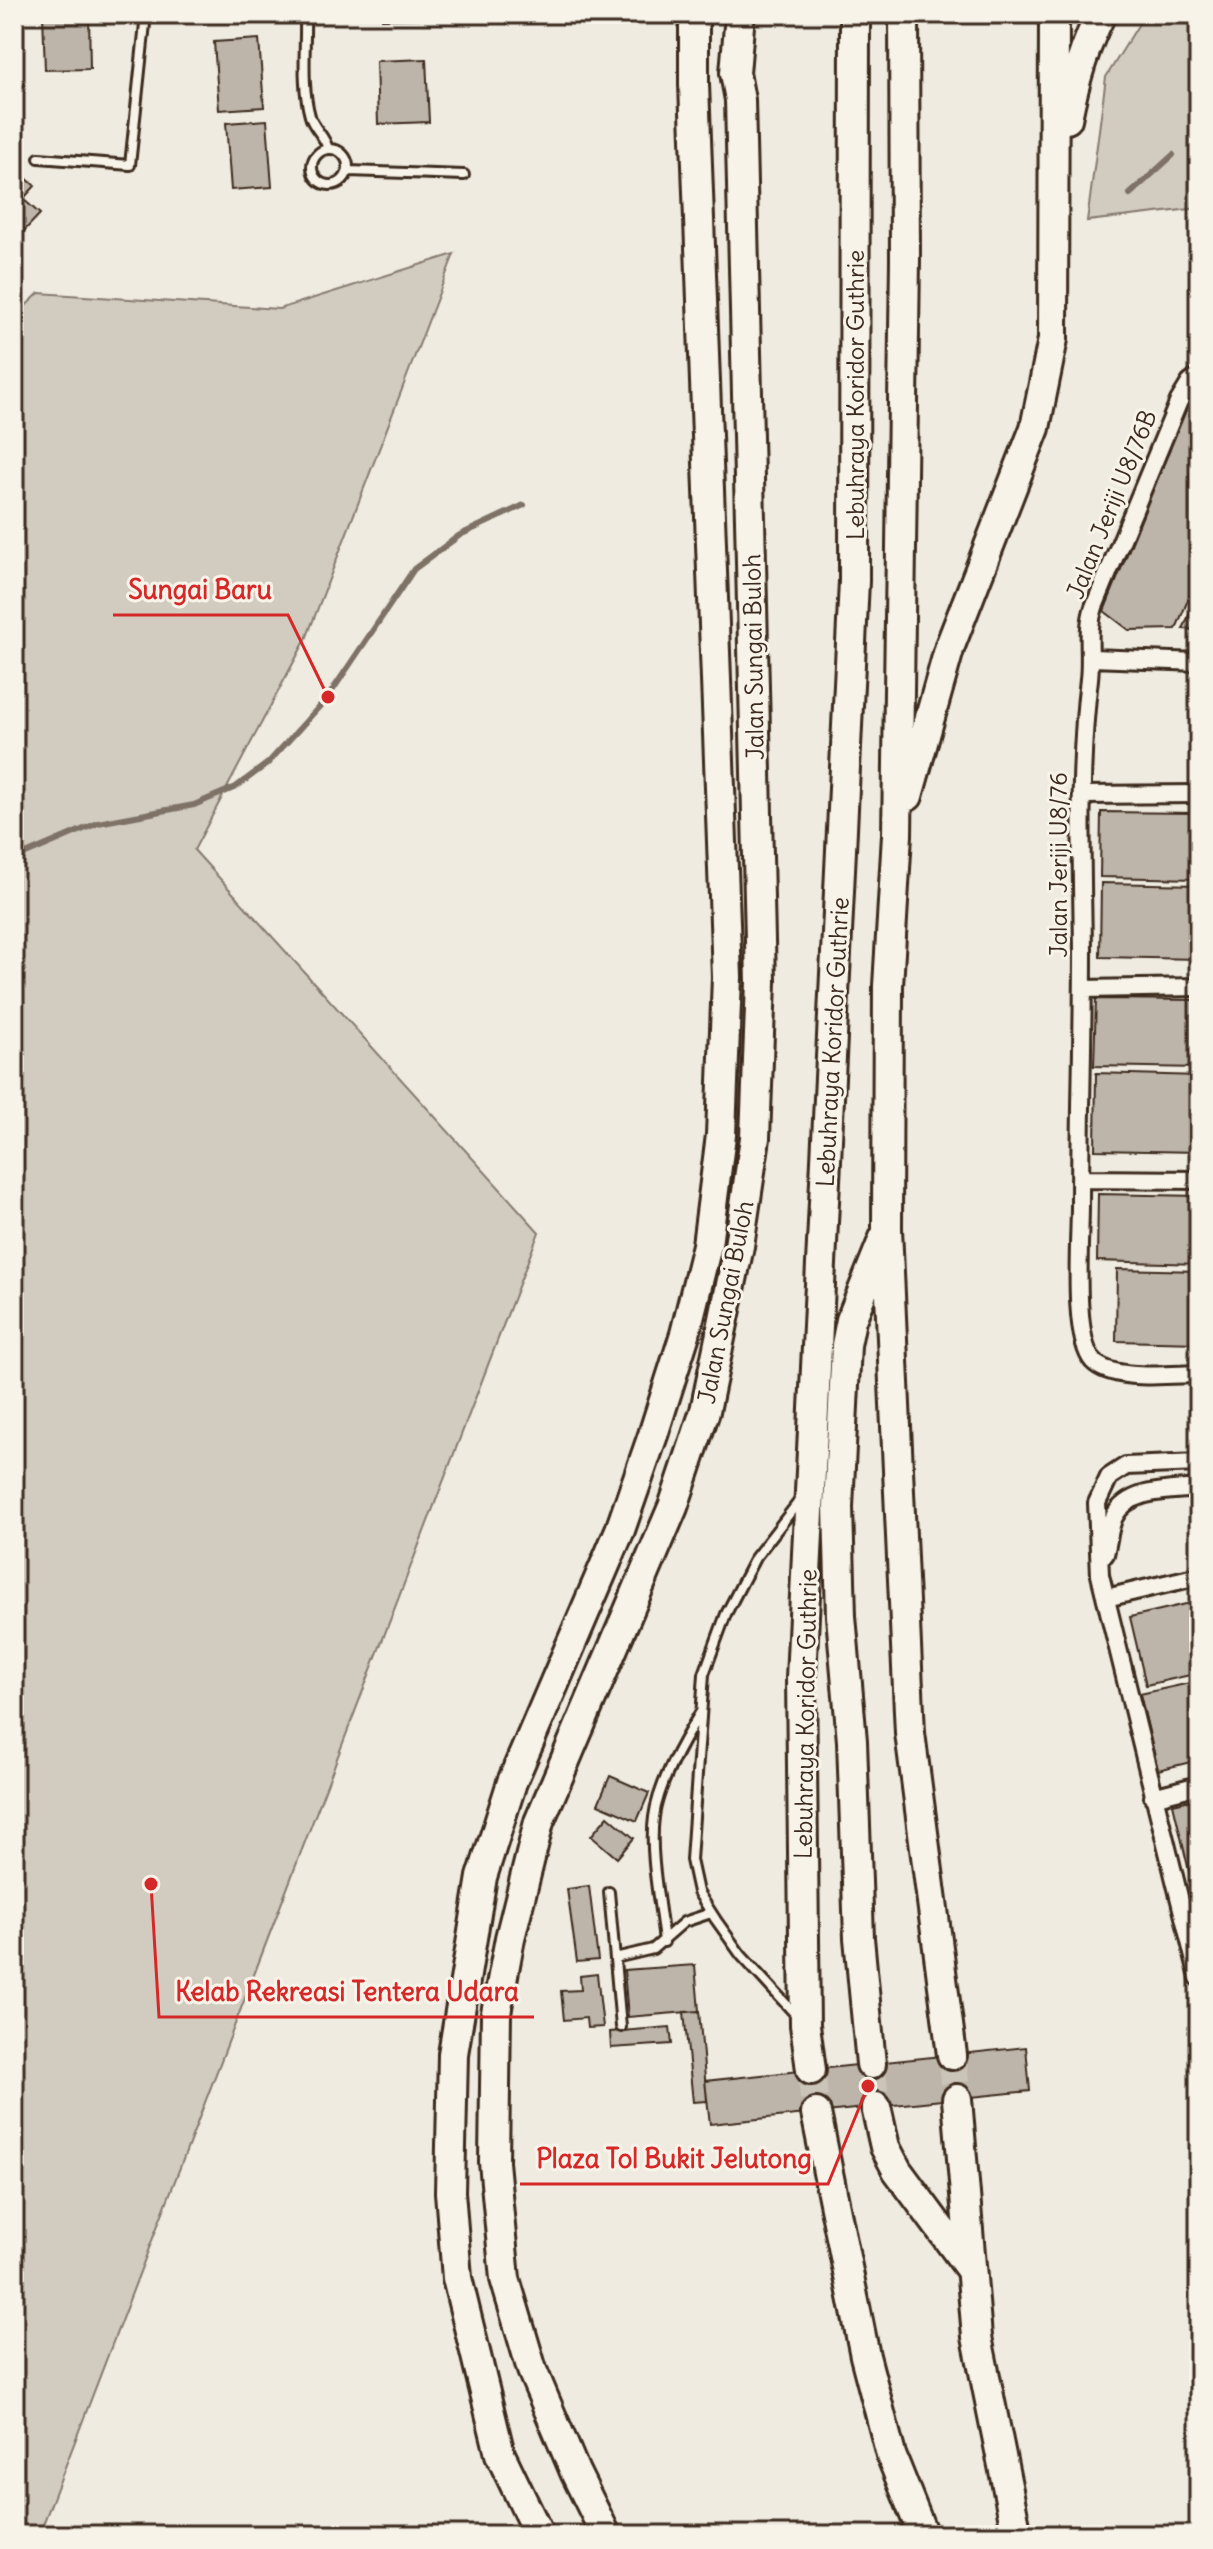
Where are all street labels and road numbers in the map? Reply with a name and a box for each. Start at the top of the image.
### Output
street label: Lebuhraya Koridor Guthrie [840,250,870,540]
street label: Jalan Jeriji U8/76B [1059,405,1163,603]
street label: Jalan Sungai Buloh [736,554,770,760]
street label: Jalan Jeriji U8/76 [1043,772,1073,958]
street label: Lebuhraya Koridor Guthrie [809,896,855,1188]
street label: Jalan Sungai Buloh [691,1198,759,1406]
street label: Lebuhraya Koridor Guthrie [787,1569,823,1859]

